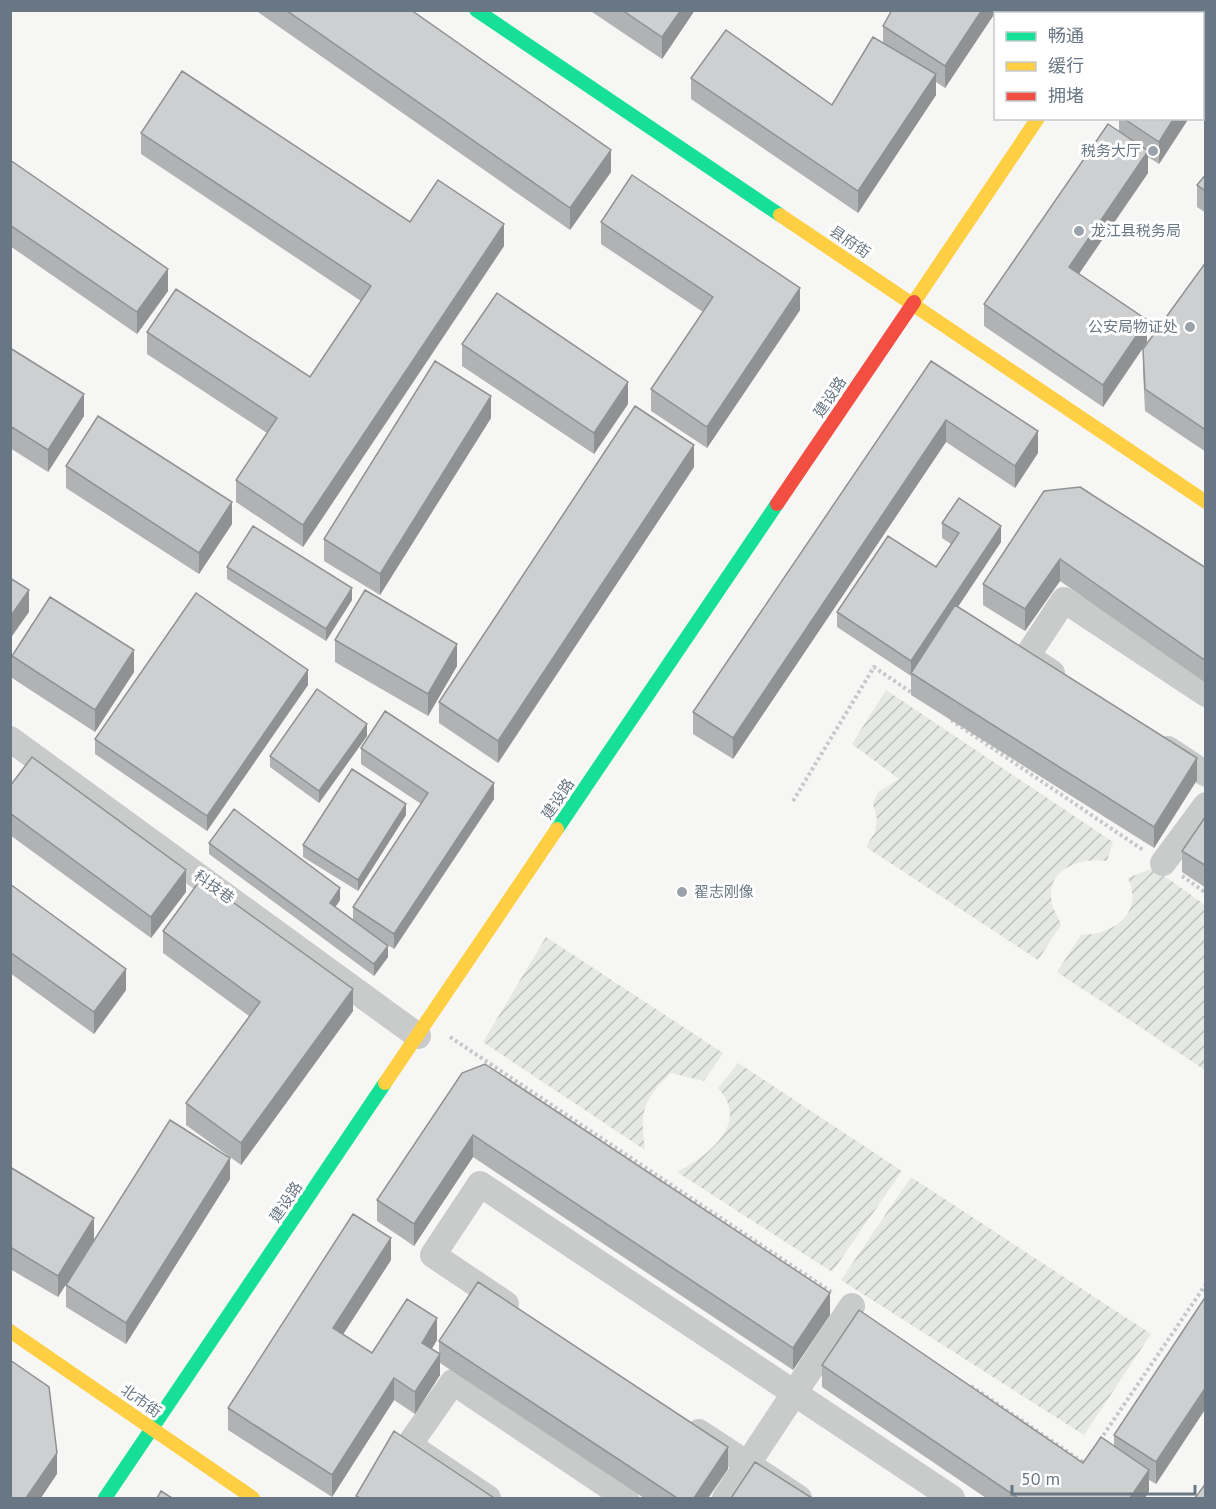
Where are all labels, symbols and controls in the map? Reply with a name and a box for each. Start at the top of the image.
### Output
legend [994,12,1204,120]
text: 畅通 [1048,24,1084,47]
text: 缓行 [1048,54,1084,77]
text: 拥堵 [1048,84,1084,107]
place label: 税务大厅 [1081,141,1141,160]
marker: 税务大厅 [1146,144,1160,158]
street label: 县府街 [826,221,874,262]
place label: 龙江县税务局 [1091,221,1181,240]
marker: 龙江县税务局 [1072,224,1086,238]
place label: 公安局物证处 [1088,317,1178,336]
marker: 公安局物证处 [1183,320,1197,334]
street label: 建设路 [809,373,850,421]
street label: 建设路 [537,775,578,823]
street label: 科技巷 [191,866,238,908]
place label: 翟志刚像 [694,882,754,901]
marker: 翟志刚像 [675,885,689,899]
street label: 建设路 [265,1178,306,1226]
street label: 北市街 [117,1380,165,1421]
scale bar [1012,1458,1195,1496]
text: 50 m [1021,1467,1060,1490]

